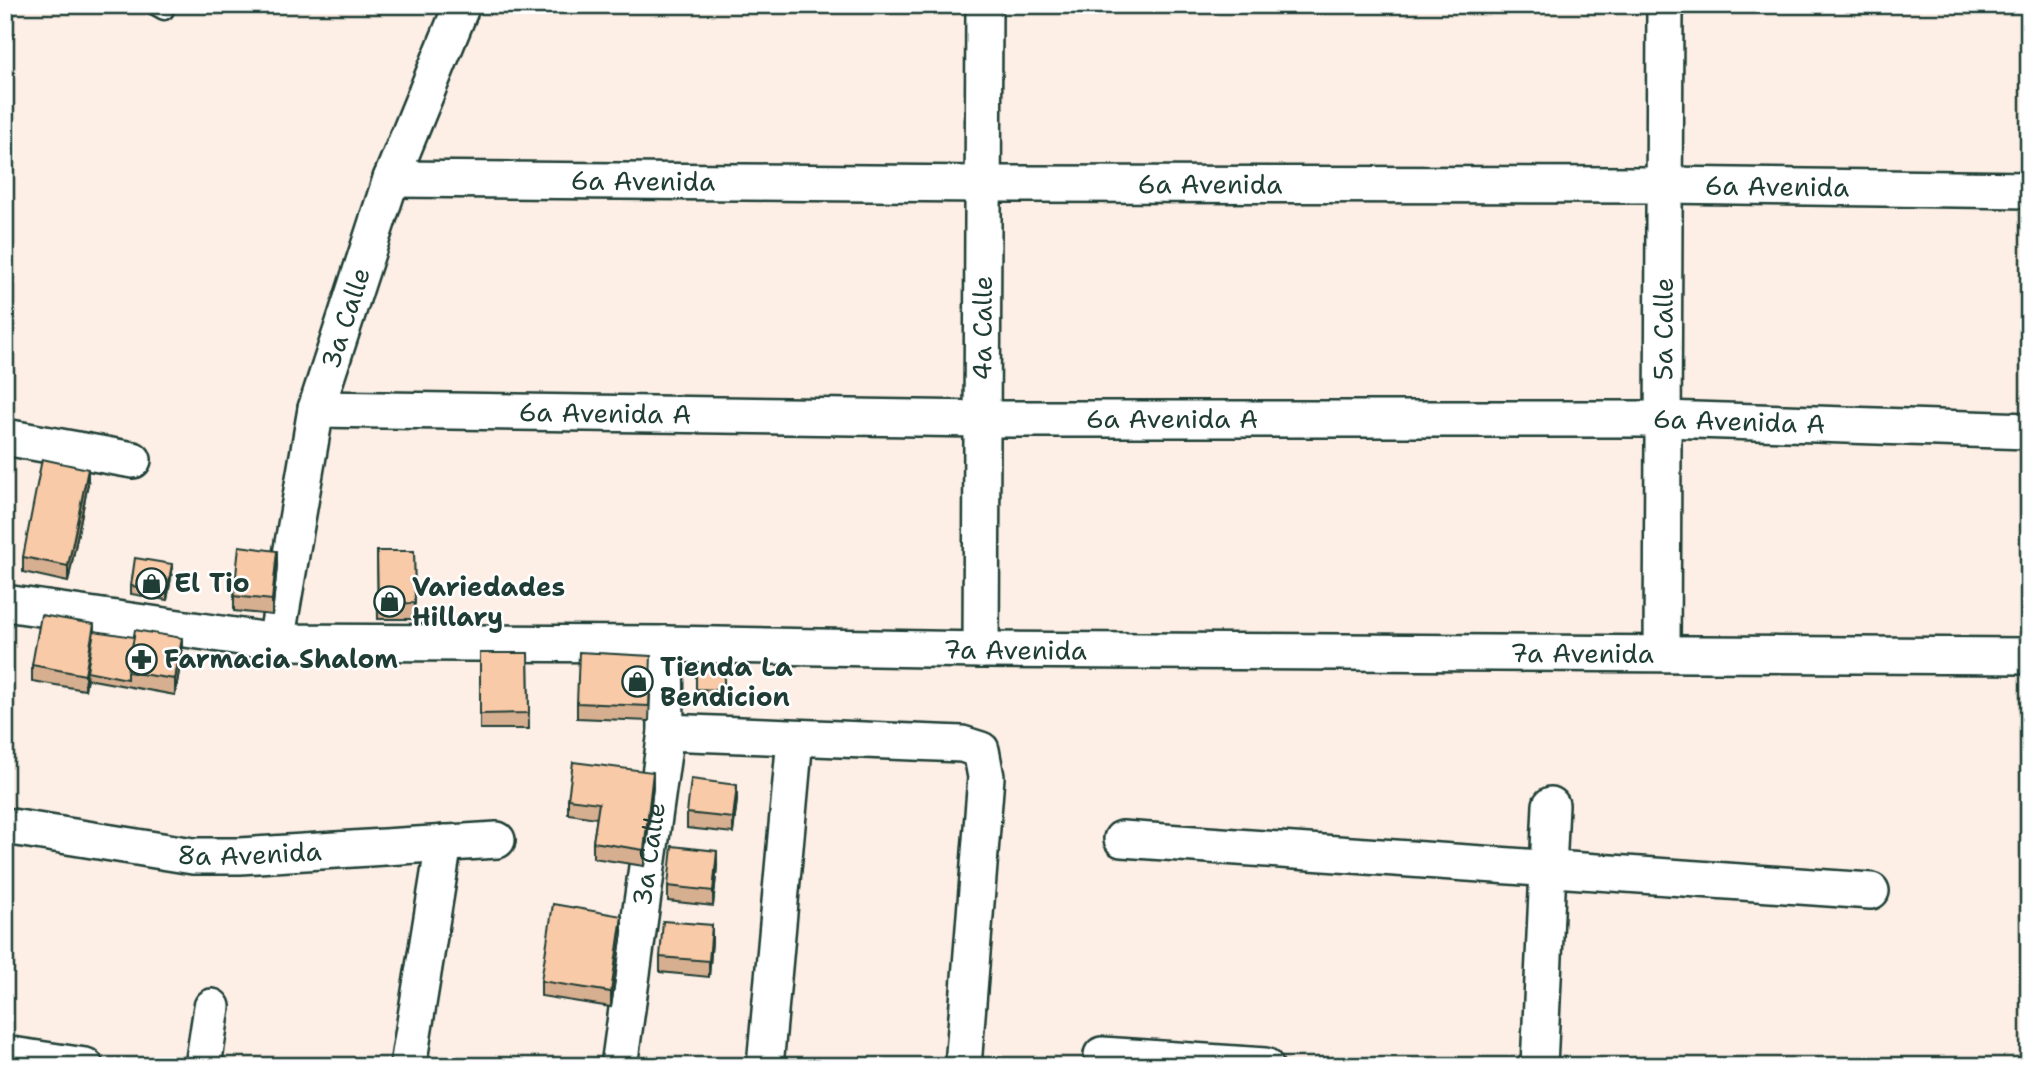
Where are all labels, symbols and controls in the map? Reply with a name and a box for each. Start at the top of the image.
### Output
street label: 6a Avenida [570,163,715,199]
street label: 6a Avenida [1138,166,1282,201]
street label: 6a Avenida [1704,168,1850,205]
street label: 3a Calle [312,263,378,373]
street label: 4a Calle [964,276,1000,380]
street label: 5a Calle [1645,278,1681,380]
street label: 6a Avenida A [518,394,691,432]
street label: 6a Avenida A [1086,401,1258,436]
street label: 6a Avenida A [1653,401,1826,441]
place label: El Tio [174,565,250,600]
shop icon: El Tio [134,566,168,600]
place label: Variedades Hillary [412,569,565,634]
shop icon: Variedades Hillary [372,585,406,619]
street label: 7a Avenida [943,631,1087,668]
street label: 7a Avenida [1510,635,1654,671]
place label: Farmacia Shalom [164,641,398,676]
pharmacy icon: Farmacia Shalom [124,642,158,676]
place label: Tienda La Bendicion [660,649,793,714]
shop icon: Tienda La Bendicion [620,665,654,699]
street label: 3a Calle [624,800,673,908]
street label: 8a Avenida [175,833,323,873]

